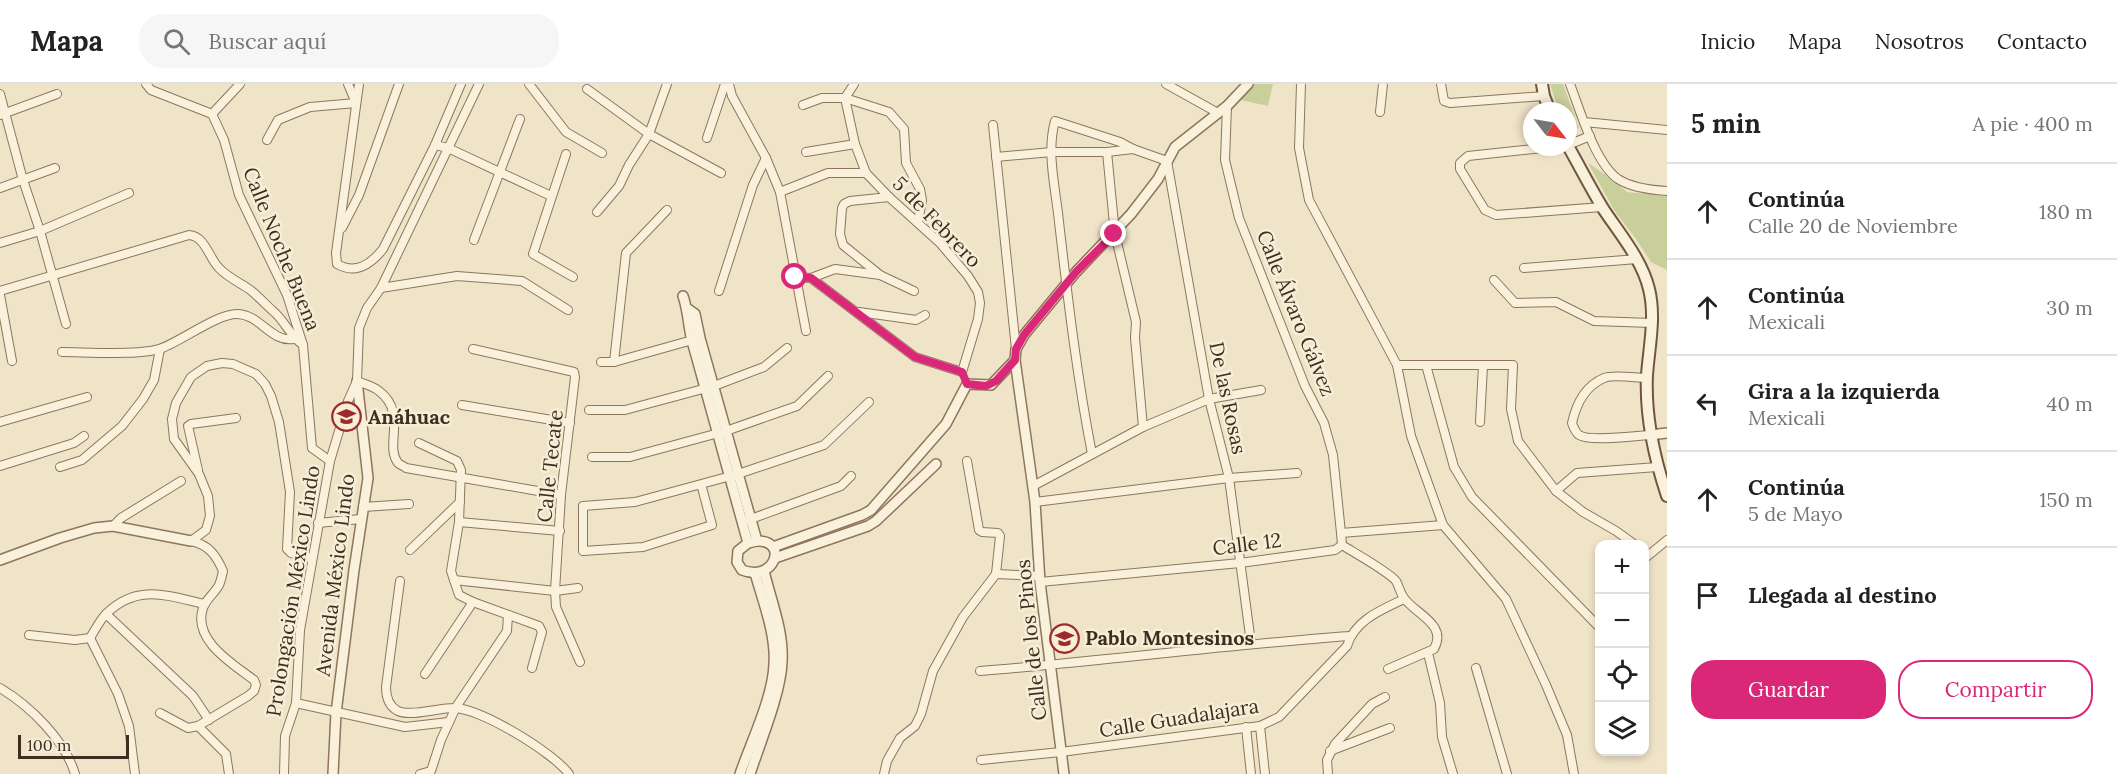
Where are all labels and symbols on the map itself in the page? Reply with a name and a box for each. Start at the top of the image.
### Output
north arrow [1523,102,1577,156]
street label: Calle Noche Buena [238,163,327,334]
street label: 5 de Febrero [888,171,987,272]
route end [1100,220,1126,246]
street label: Calle Álvaro Gálvez [1252,226,1341,399]
route start [781,263,807,289]
street label: De las Rosas [1204,339,1253,456]
school or university icon: Anáhuac [331,401,363,433]
place label: Anáhuac [368,404,451,429]
street label: Calle Tecate [531,408,568,524]
street label: Prolongación México Lindo [260,464,325,718]
street label: Avenida México Lindo [310,472,359,679]
street label: Calle 12 [1211,527,1283,560]
street label: Calle de los Pinos [1010,558,1051,722]
school or university icon: Pablo Montesinos [1048,622,1080,654]
place label: Pablo Montesinos [1085,625,1255,650]
street label: Calle Guadalajara [1097,693,1260,742]
scale bar [18,732,129,760]

